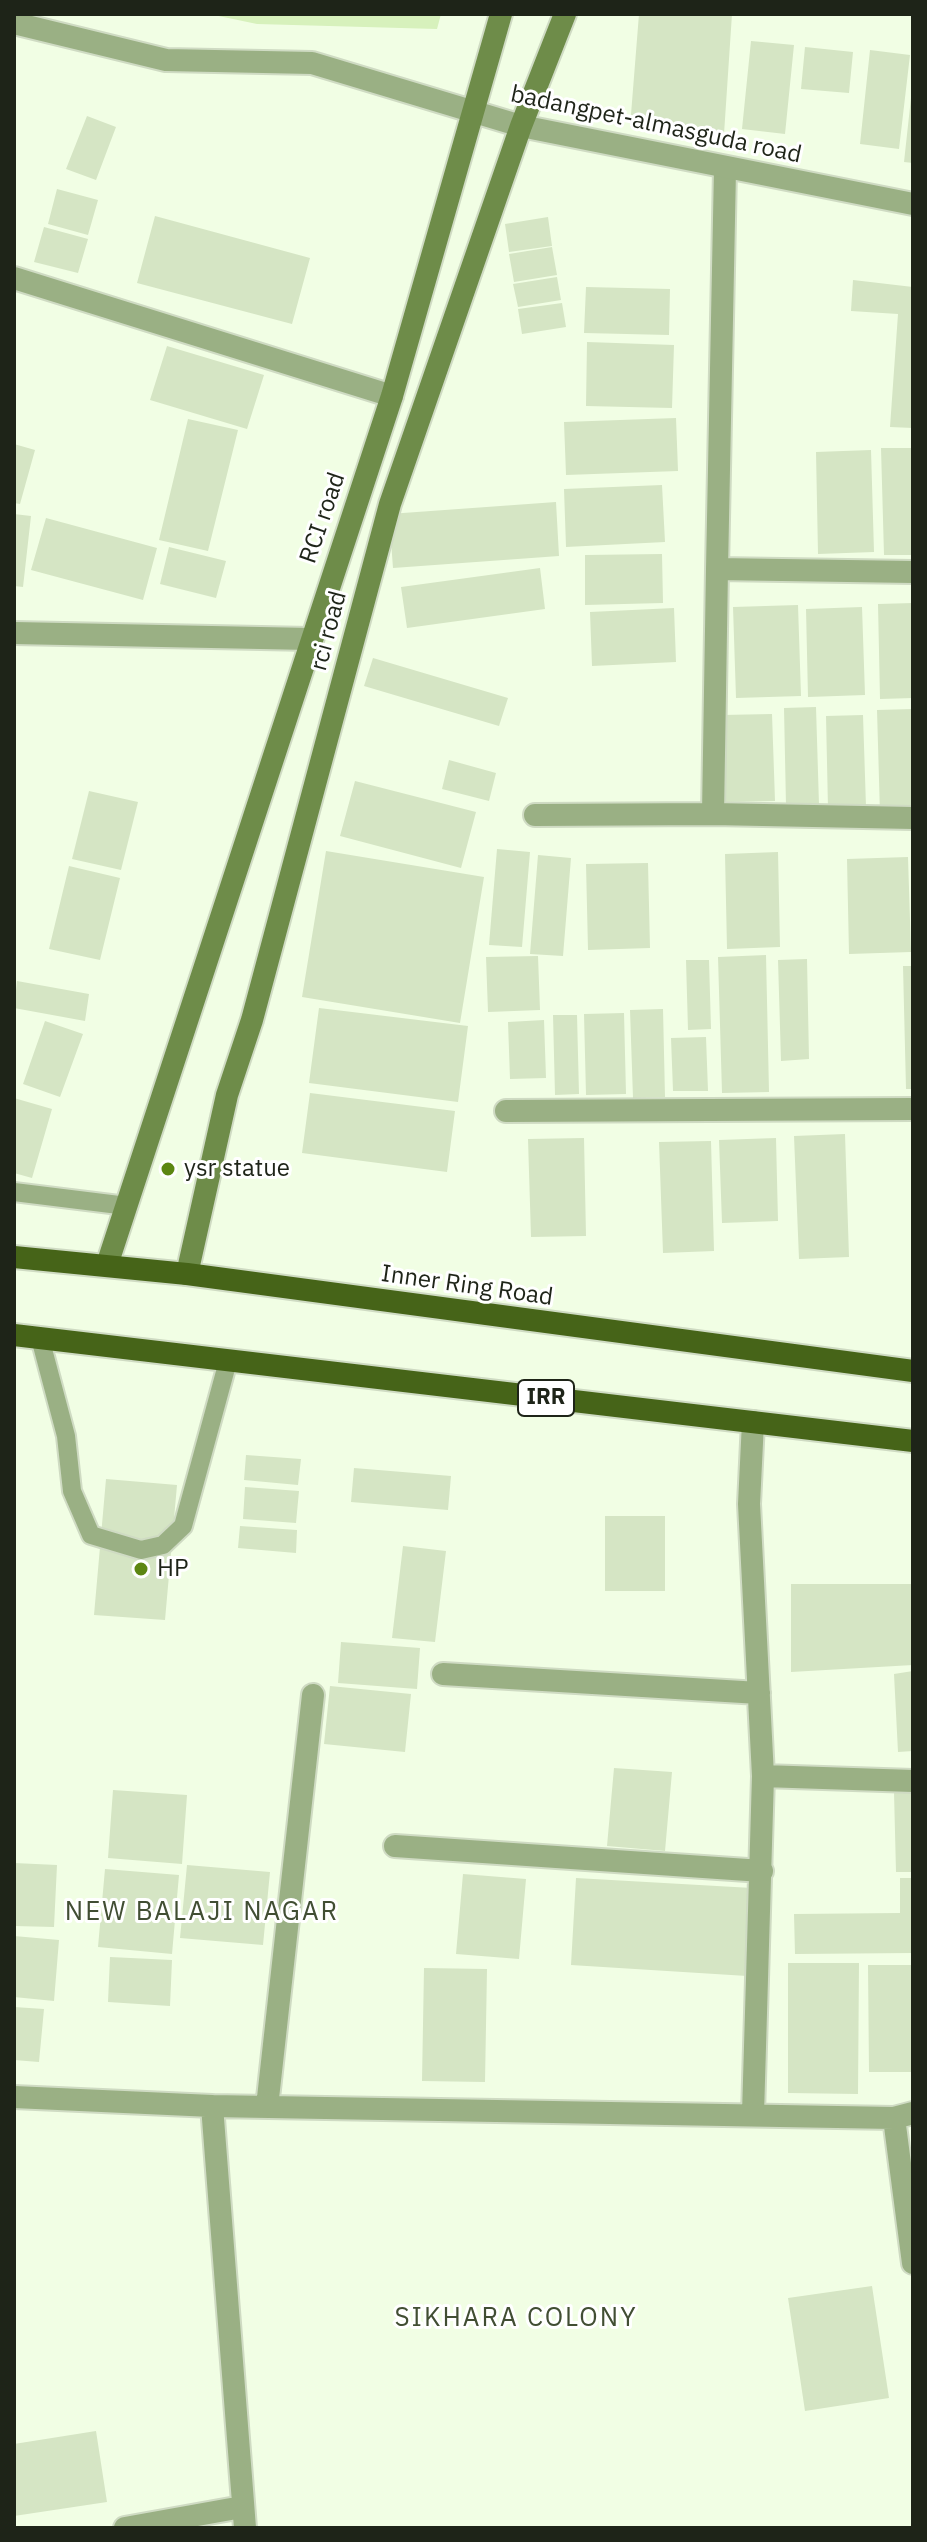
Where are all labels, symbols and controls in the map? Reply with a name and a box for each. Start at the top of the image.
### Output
street label: badangpet-almasguda road [508,80,804,170]
street label: RCI road [294,469,352,567]
street label: rci road [305,588,353,674]
place label: ysr statue [184,1155,290,1183]
marker: ysr statue [159,1160,177,1178]
street label: Inner Ring Road [379,1260,555,1312]
road number: IRR [518,1380,574,1416]
place label: HP [157,1555,189,1583]
marker: HP [132,1560,150,1578]
district label: NEW BALAJI NAGAR [65,1896,339,1928]
district label: SIKHARA COLONY [394,2302,638,2334]

